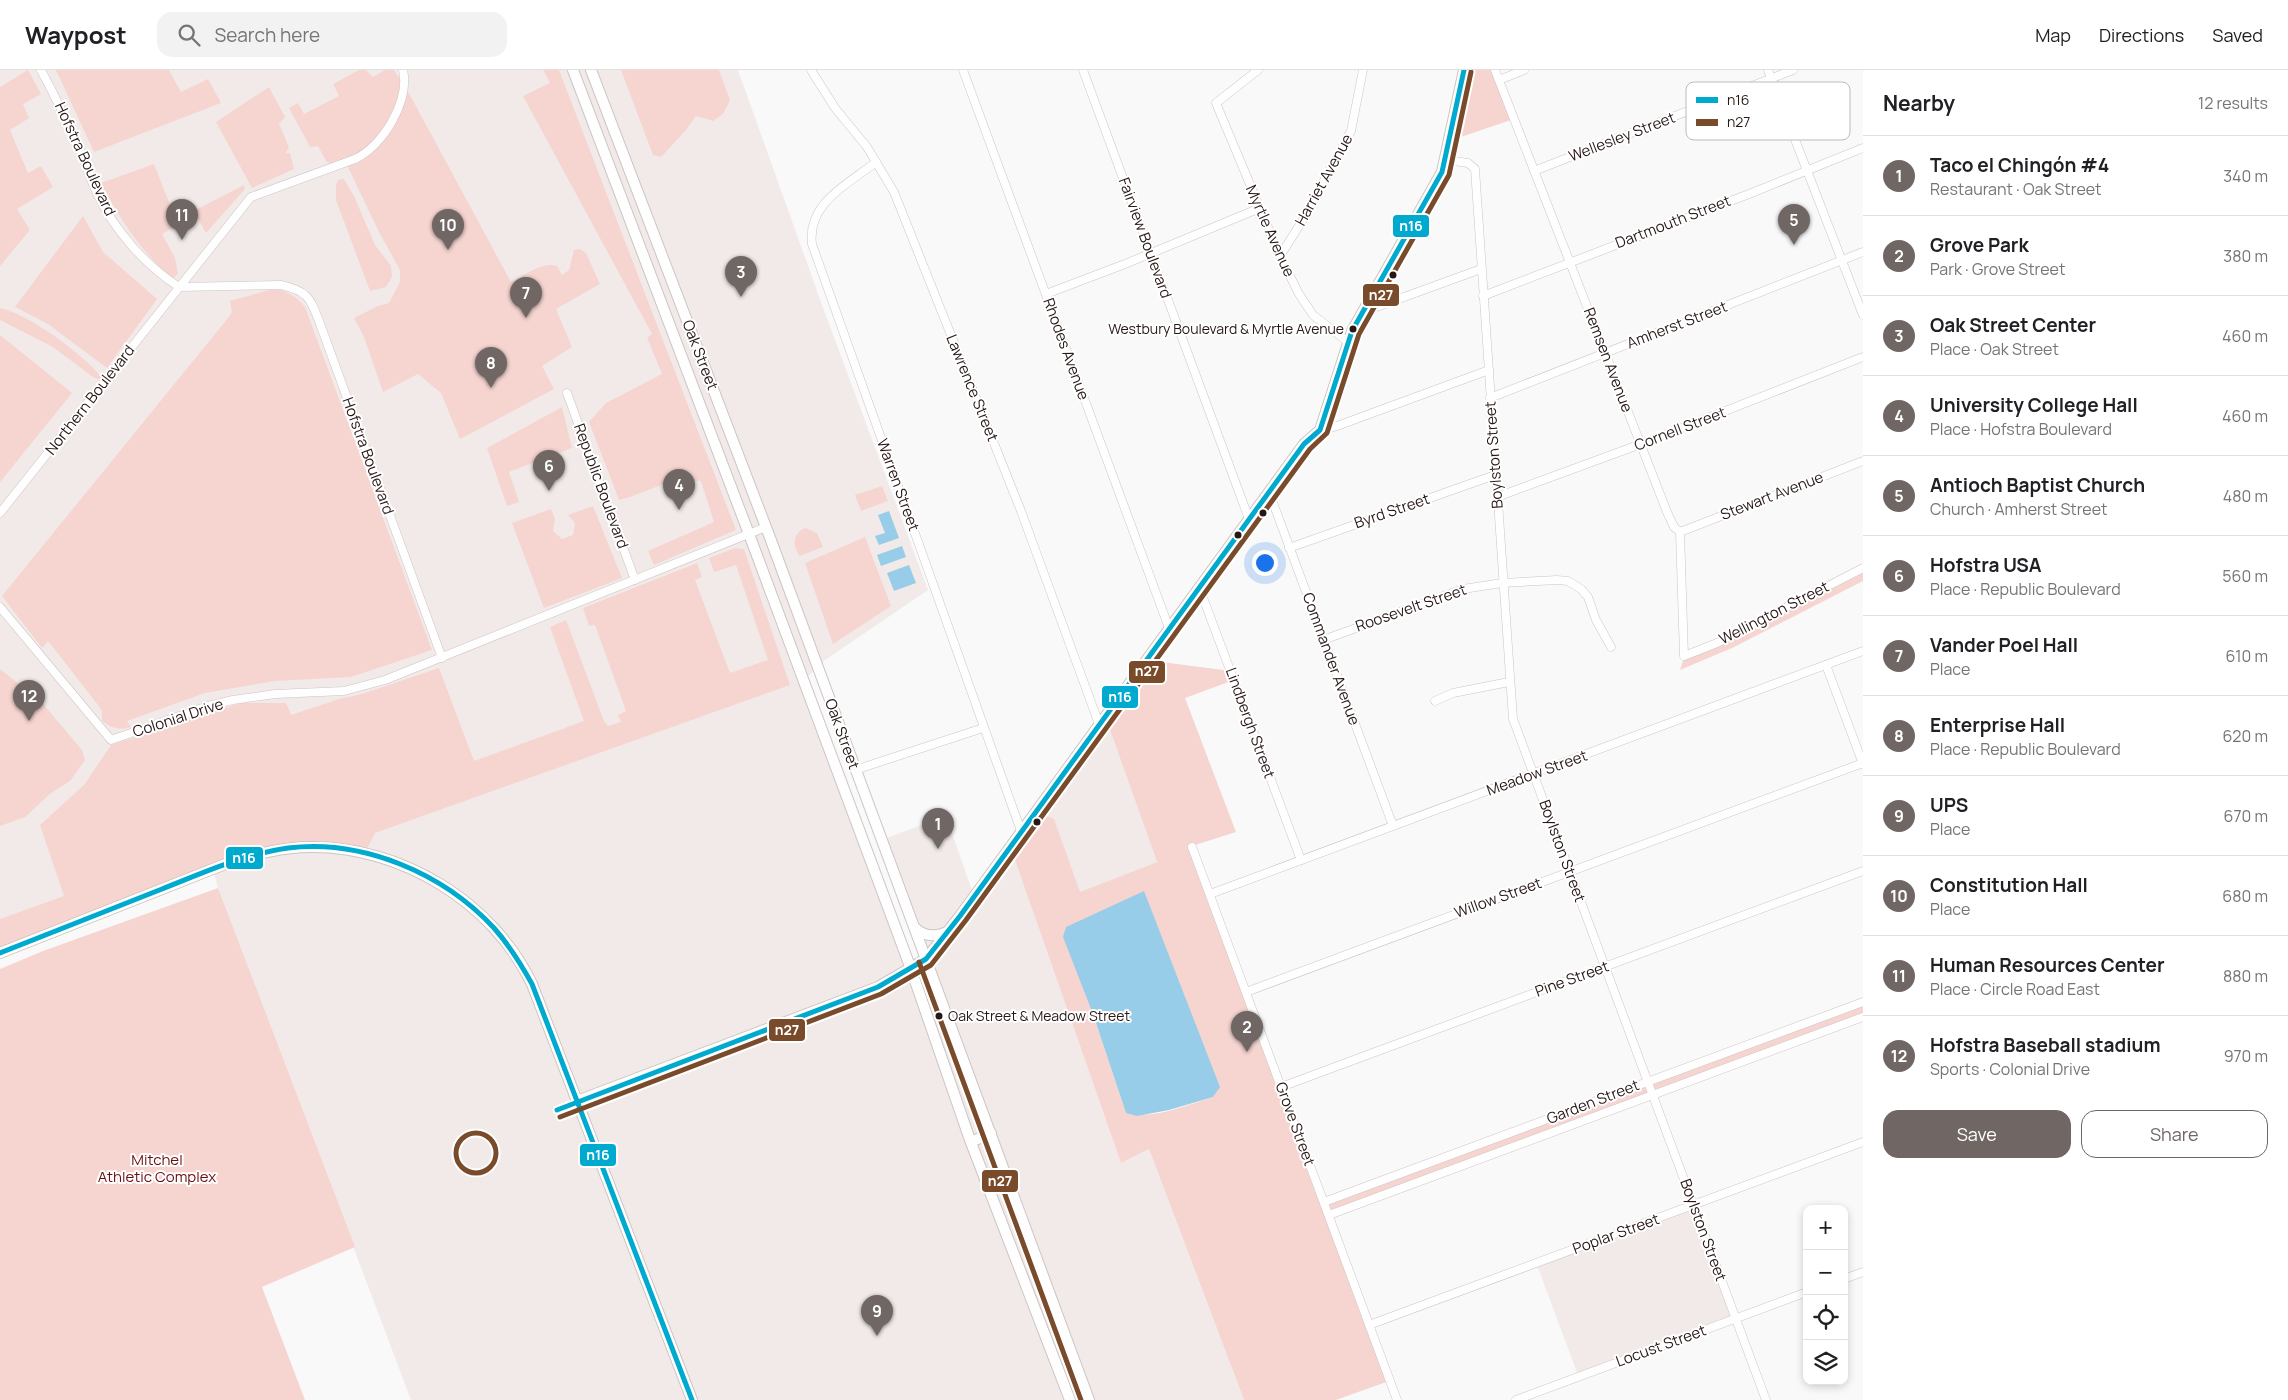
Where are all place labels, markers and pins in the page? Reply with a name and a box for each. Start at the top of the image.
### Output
pin: 11 [166,199,198,240]
pin: 5 [1778,204,1810,245]
pin: 10 [432,209,464,250]
pin: 3 [725,256,757,297]
unlabelled marker [1388,270,1398,280]
pin: 7 [510,277,542,318]
place label: Westbury Boulevard & Myrtle Avenue [1108,319,1344,338]
marker: Westbury Boulevard & Myrtle Avenue [1348,324,1358,334]
pin: 8 [475,347,507,388]
pin: 6 [533,450,565,491]
pin: 4 [663,469,695,510]
unlabelled marker [1258,508,1268,518]
unlabelled marker [1233,530,1243,540]
pin: 12 [13,680,45,721]
pin: 1 [922,808,954,849]
unlabelled marker [1032,817,1042,827]
place label: Oak Street & Meadow Street [948,1006,1130,1025]
marker: Oak Street & Meadow Street [934,1011,944,1021]
pin: 2 [1231,1011,1263,1052]
pin: 9 [861,1295,893,1336]

